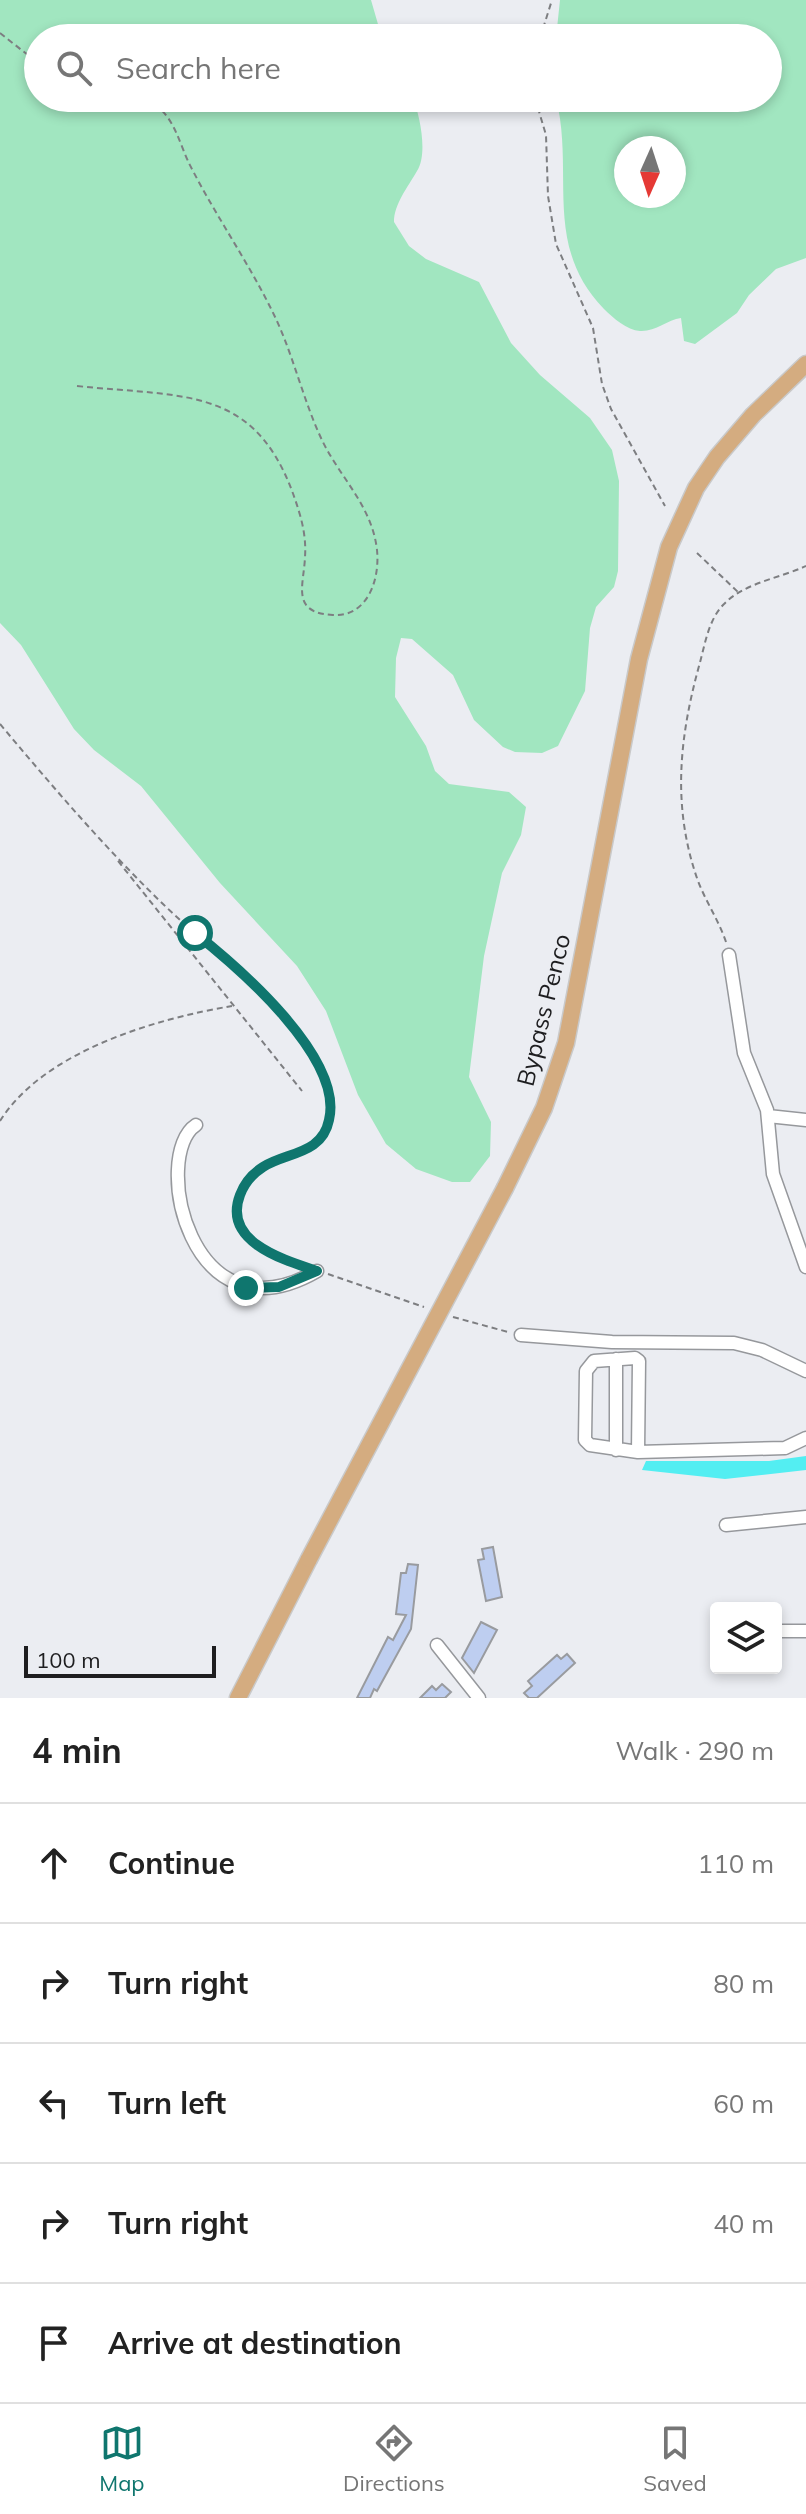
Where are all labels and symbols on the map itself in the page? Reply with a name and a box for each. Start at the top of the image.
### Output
north arrow [614,136,686,208]
route start [177,915,213,951]
street label: Bypass Penco [510,931,576,1089]
route end [228,1270,264,1306]
scale bar [24,1642,216,1678]

